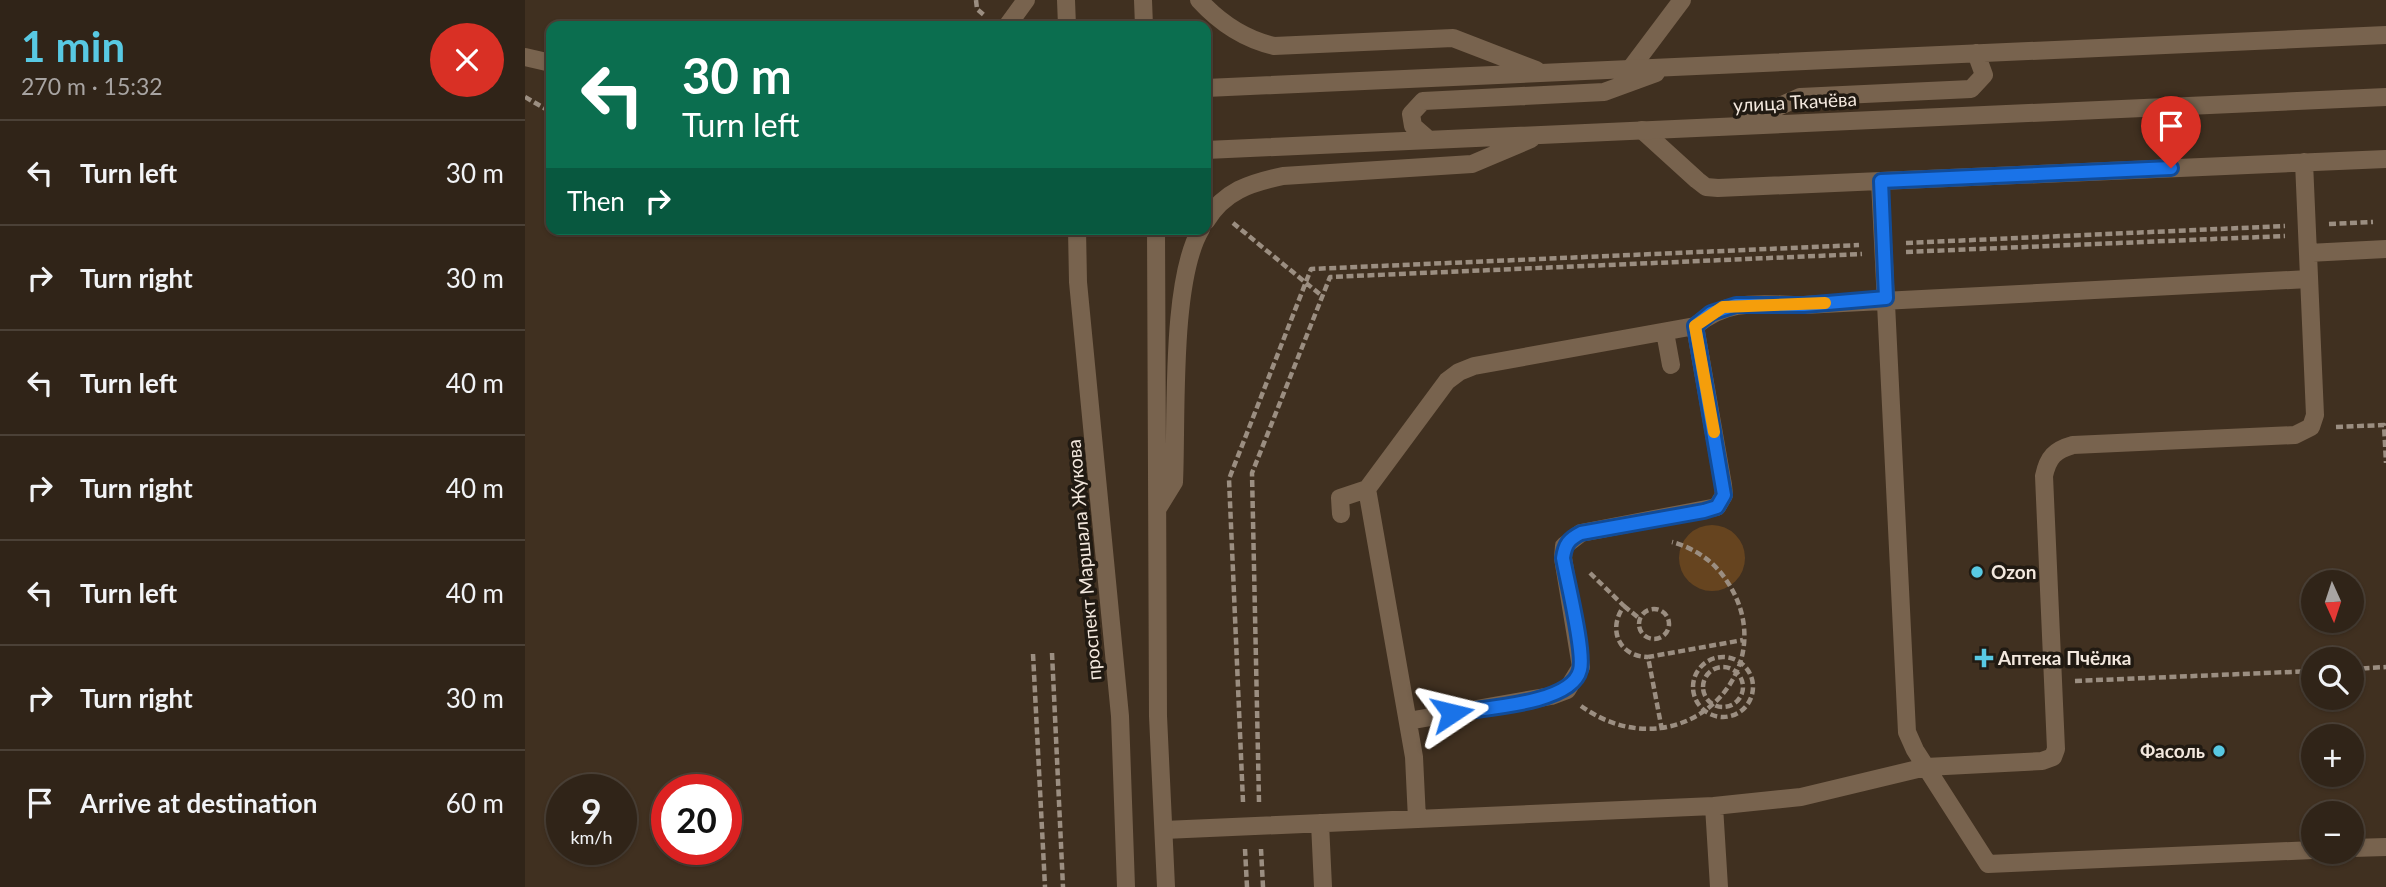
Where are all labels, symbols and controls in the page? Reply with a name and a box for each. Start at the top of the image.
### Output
text: 1 min [21,21,125,71]
button: close [430,23,504,97]
text: 30 m [682,46,792,104]
icon: left [567,49,658,140]
text: 270 m · 15:32 [21,72,163,100]
street label: улица Ткачёва [1733,87,1857,116]
pin [2141,96,2201,168]
text: Turn left [682,105,799,144]
icon: arrive [2152,107,2190,145]
icon: left [21,154,59,192]
text: Turn left [80,157,177,189]
text: 30 m [446,157,504,189]
icon: right [639,182,677,220]
text: Then [567,185,625,217]
icon: right [21,259,59,297]
text: Turn right [80,262,193,294]
text: 30 m [446,262,504,294]
icon: left [21,364,59,402]
text: Turn left [80,367,177,399]
text: 40 m [446,367,504,399]
street label: проспект Маршала Жукова [1062,439,1105,681]
icon: right [21,469,59,507]
text: Turn right [80,472,193,504]
text: 40 m [446,472,504,504]
place label: Ozon [1991,560,2036,583]
marker: Ozon [1969,564,1985,580]
north arrow [2301,570,2364,634]
map controls [2301,570,2364,864]
icon: left [21,574,59,612]
text: Turn left [80,577,177,609]
text: 40 m [446,577,504,609]
place label: Аптека Пчёлка [1997,646,2132,669]
button: search [2301,647,2364,710]
marker: Аптека Пчёлка [1976,650,1992,666]
position arrow [1415,676,1489,750]
icon: right [21,679,59,717]
text: Turn right [80,682,193,714]
text: 30 m [446,682,504,714]
button: + [2301,724,2364,787]
place label: Фасоль [2140,739,2205,762]
marker: Фасоль [2211,743,2227,759]
speed limit sign: 20 [651,774,742,865]
icon: arrive [21,784,59,822]
text: Arrive at destination [80,787,317,819]
text: 60 m [446,787,504,819]
text: 9 [581,789,602,831]
button: − [2301,801,2364,864]
text: km/h [570,826,613,848]

